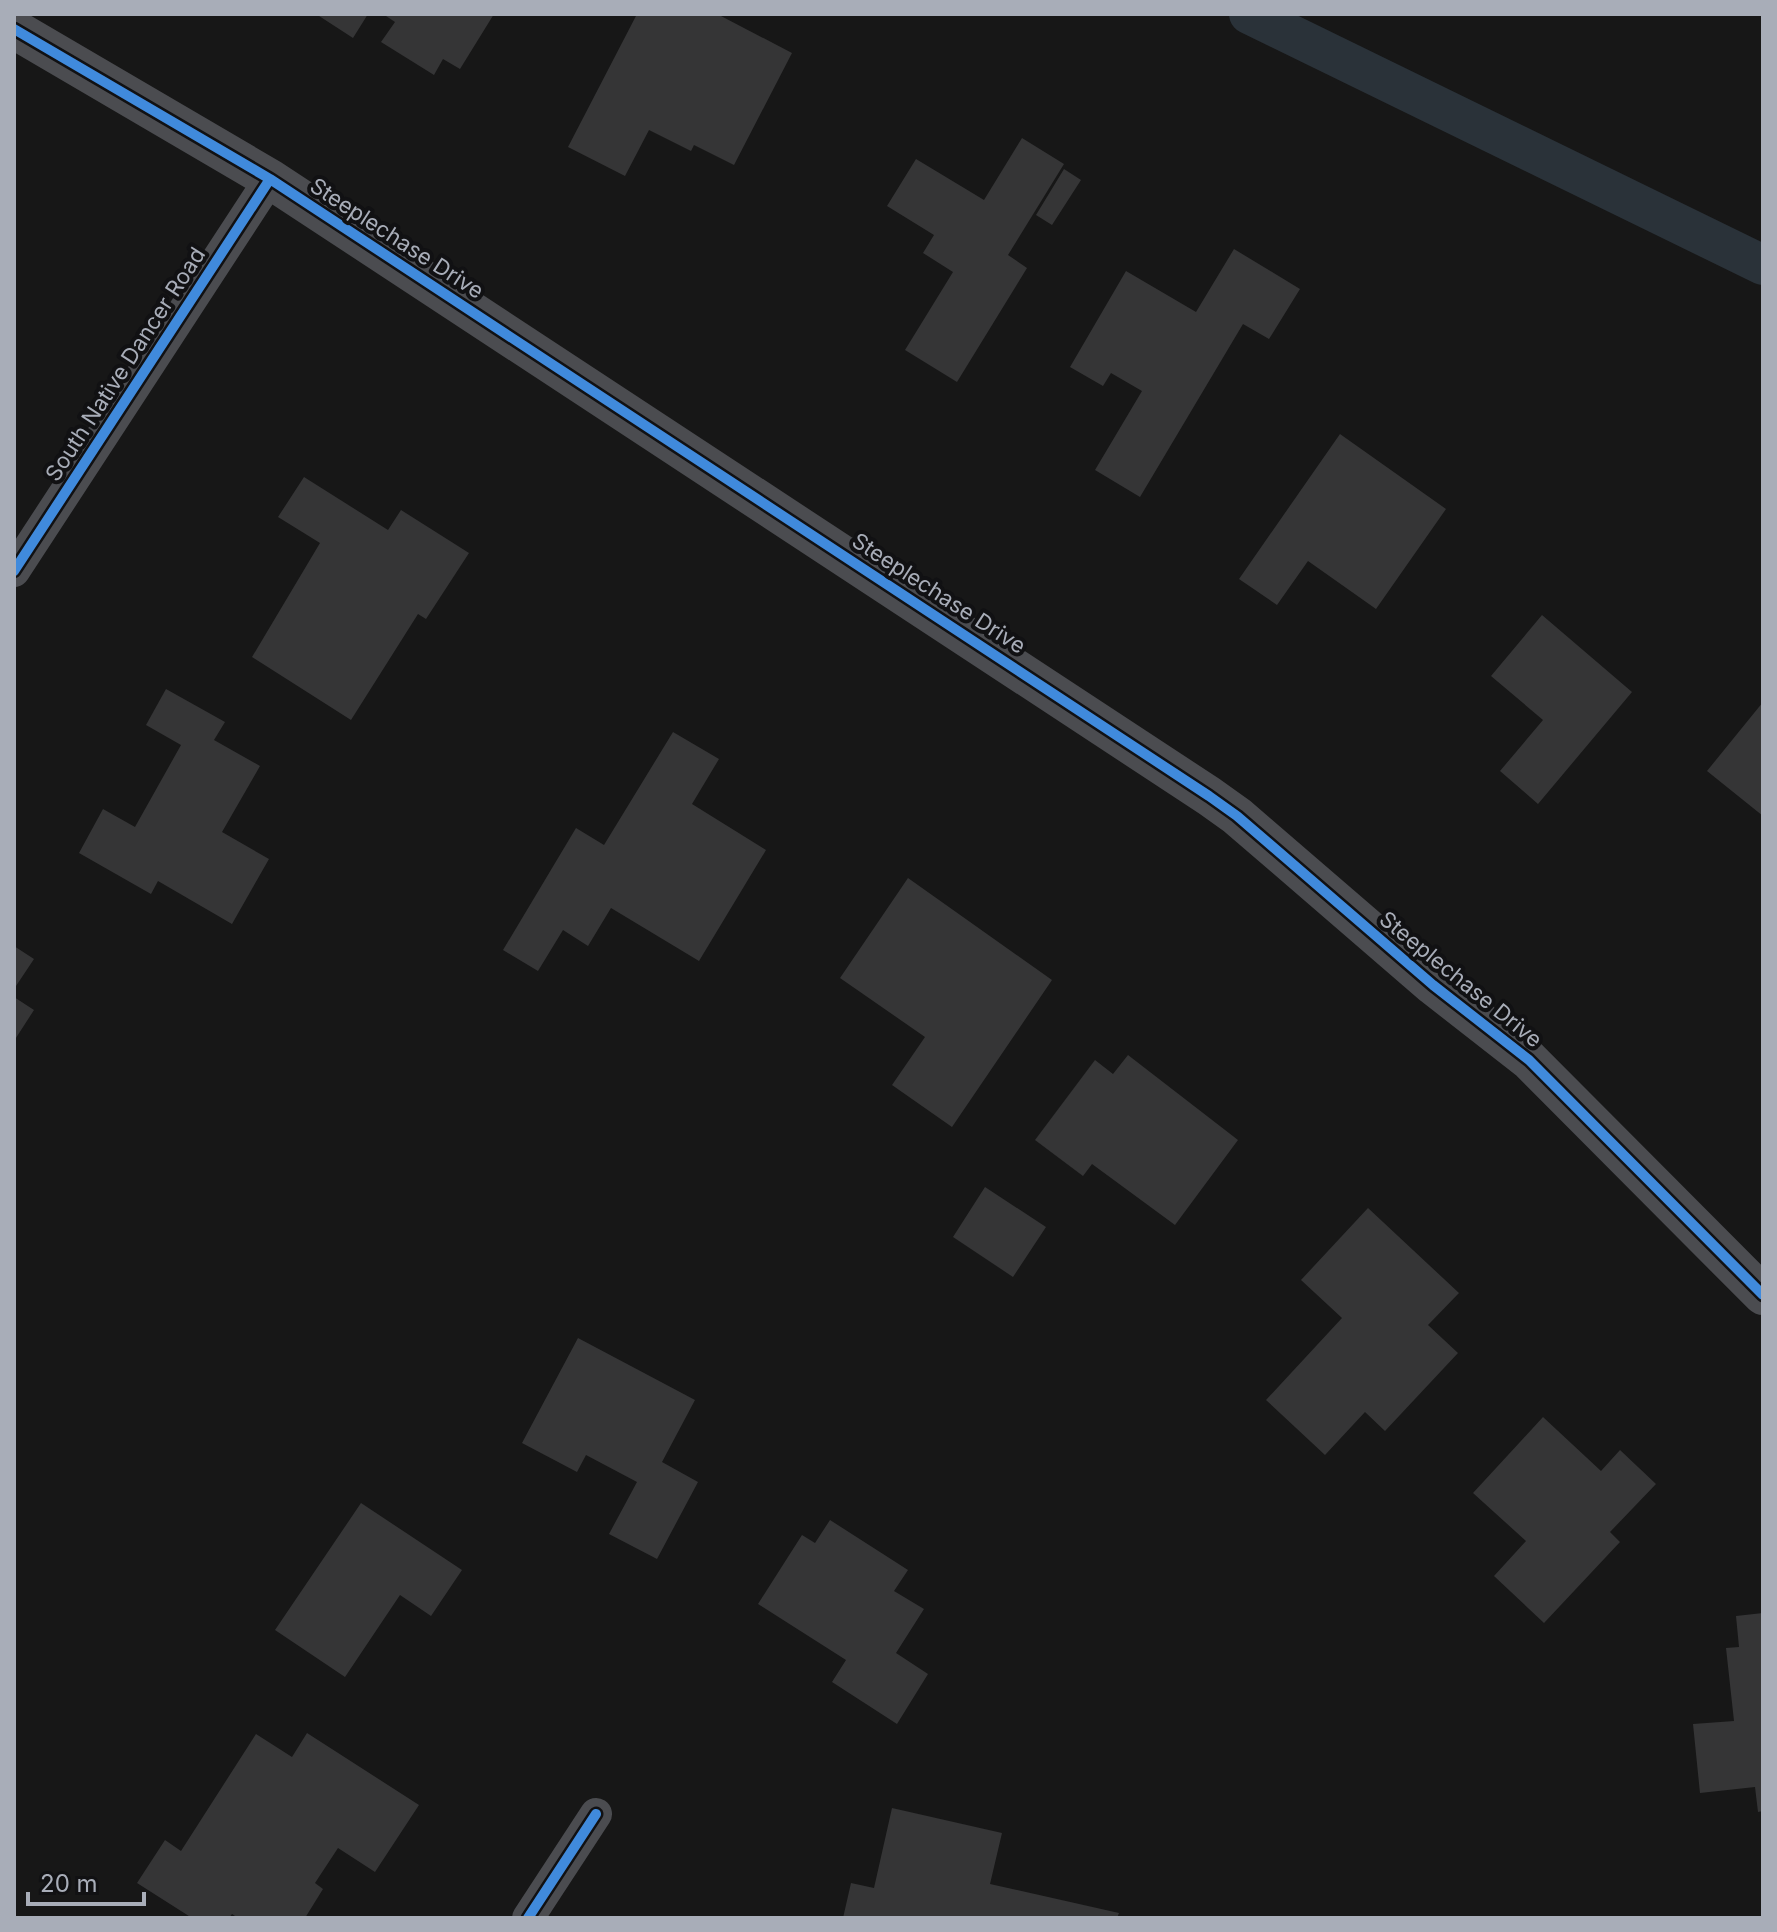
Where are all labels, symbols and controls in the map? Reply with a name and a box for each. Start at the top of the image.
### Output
street label: Steeplechase Drive [305,172,489,304]
street label: South Native Dancer Road [40,242,210,486]
street label: Steeplechase Drive [847,527,1031,659]
street label: Steeplechase Drive [1375,905,1547,1053]
scale bar [28,1856,144,1906]
text: 20 m [40,1869,98,1898]

